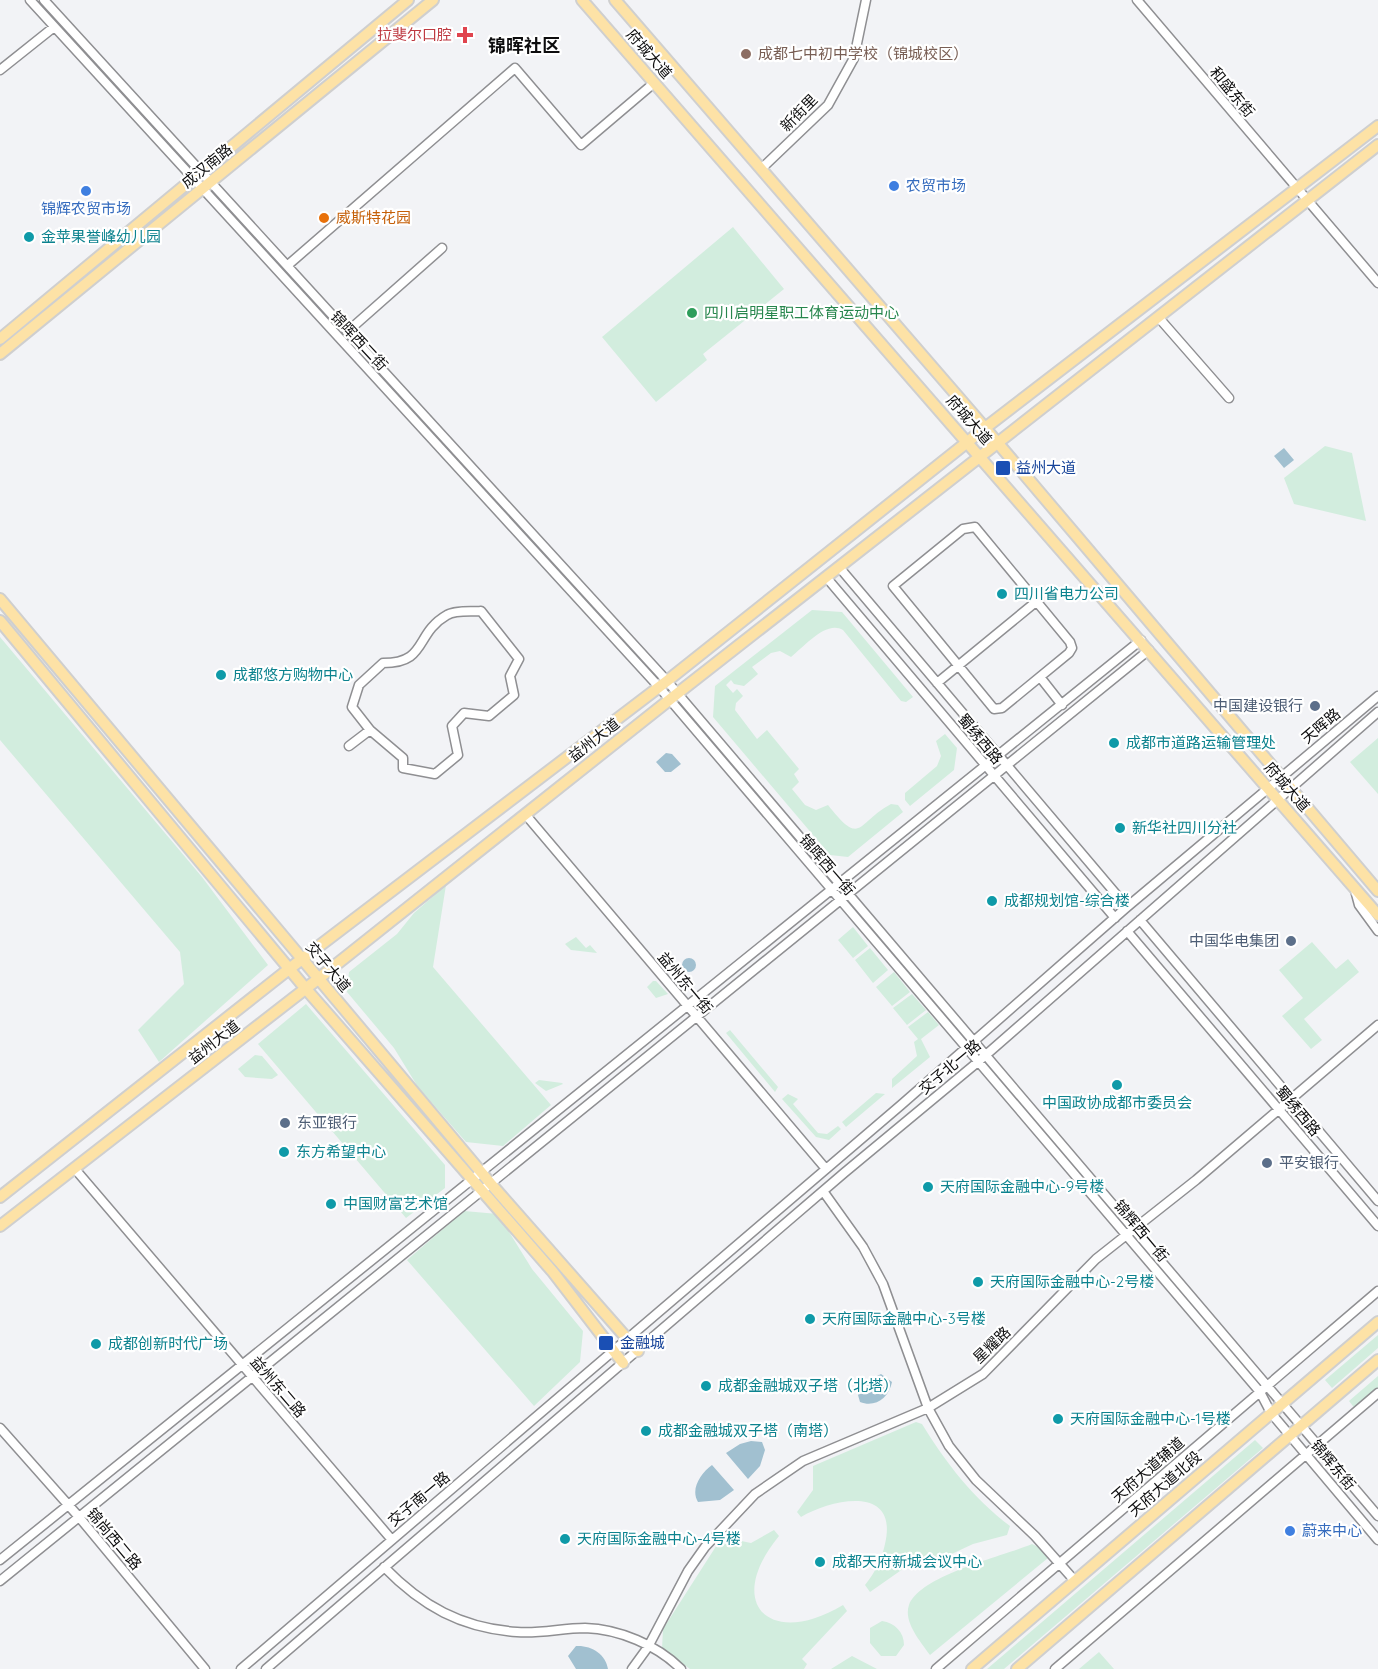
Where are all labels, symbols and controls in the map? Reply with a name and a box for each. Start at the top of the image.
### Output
place label: 拉斐尔口腔 [377,25,452,44]
street label: 府城大道 [623,25,676,83]
marker: 拉斐尔口腔 [456,26,474,44]
district label: 锦晖社区 [488,34,560,57]
place label: 成都七中初中学校（锦城校区） [758,44,968,63]
marker: 成都七中初中学校（锦城校区） [739,47,753,61]
street label: 和盛东街 [1206,63,1259,121]
street label: 新街里 [776,90,821,135]
street label: 成汉南路 [177,139,236,192]
place label: 农贸市场 [906,176,966,195]
marker: 农贸市场 [887,179,901,193]
marker: 锦辉农贸市场 [79,184,93,198]
place label: 锦辉农贸市场 [41,199,131,218]
place label: 威斯特花园 [336,208,411,227]
marker: 威斯特花园 [317,211,331,225]
place label: 金苹果誉峰幼儿园 [41,227,161,246]
marker: 金苹果誉峰幼儿园 [22,230,36,244]
place label: 四川启明星职工体育运动中心 [704,303,899,322]
marker: 四川启明星职工体育运动中心 [685,306,699,320]
street label: 锦晖西二街 [327,307,392,375]
street label: 府城大道 [943,391,996,449]
place label: 益州大道 [1016,458,1076,477]
marker: 益州大道 [994,459,1012,477]
place label: 四川省电力公司 [1014,584,1119,603]
marker: 四川省电力公司 [995,587,1009,601]
place label: 成都悠方购物中心 [233,665,353,684]
marker: 成都悠方购物中心 [214,668,228,682]
place label: 中国建设银行 [1213,696,1303,715]
marker: 中国建设银行 [1308,699,1322,713]
street label: 天晖路 [1297,704,1344,747]
street label: 蜀绣西路 [954,710,1007,768]
street label: 益州大道 [564,714,623,766]
place label: 成都市道路运输管理处 [1126,733,1276,752]
marker: 成都市道路运输管理处 [1107,736,1121,750]
street label: 府城大道 [1261,758,1314,816]
place label: 新华社四川分社 [1132,818,1237,837]
marker: 新华社四川分社 [1113,821,1127,835]
street label: 锦晖西一街 [796,830,859,899]
place label: 成都规划馆-综合楼 [1004,891,1130,910]
marker: 成都规划馆-综合楼 [985,894,999,908]
place label: 中国华电集团 [1189,931,1279,950]
marker: 中国华电集团 [1284,934,1298,948]
street label: 交子大道 [302,938,355,996]
street label: 益州东一街 [654,948,717,1018]
street label: 益州大道 [184,1016,243,1068]
street label: 交子北一路 [915,1035,985,1098]
marker: 中国政协成都市委员会 [1110,1078,1124,1092]
street label: 蜀绣西路 [1272,1082,1325,1140]
place label: 中国政协成都市委员会 [1042,1093,1192,1112]
place label: 东亚银行 [297,1113,357,1132]
marker: 东亚银行 [278,1116,292,1130]
place label: 东方希望中心 [296,1142,386,1161]
marker: 东方希望中心 [277,1145,291,1159]
place label: 平安银行 [1279,1153,1339,1172]
marker: 平安银行 [1260,1156,1274,1170]
place label: 天府国际金融中心-9号楼 [940,1177,1104,1196]
marker: 天府国际金融中心-9号楼 [921,1180,935,1194]
place label: 中国财富艺术馆 [343,1194,448,1213]
street label: 锦辉西一街 [1110,1196,1173,1266]
marker: 中国财富艺术馆 [324,1197,338,1211]
place label: 天府国际金融中心-2号楼 [990,1272,1154,1291]
marker: 天府国际金融中心-2号楼 [971,1275,985,1289]
place label: 天府国际金融中心-3号楼 [822,1309,986,1328]
marker: 天府国际金融中心-3号楼 [803,1312,817,1326]
street label: 星耀路 [969,1322,1014,1367]
place label: 金融城 [620,1333,665,1352]
place label: 成都创新时代广场 [108,1334,228,1353]
marker: 金融城 [597,1334,615,1352]
marker: 成都创新时代广场 [89,1337,103,1351]
street label: 益州东二路 [247,1352,310,1421]
place label: 成都金融城双子塔（北塔） [718,1376,898,1395]
marker: 成都金融城双子塔（北塔） [699,1379,713,1393]
place label: 天府国际金融中心-1号楼 [1070,1409,1231,1428]
marker: 天府国际金融中心-1号楼 [1051,1412,1065,1426]
place label: 成都金融城双子塔（南塔） [658,1421,838,1440]
marker: 成都金融城双子塔（南塔） [639,1424,653,1438]
street label: 天府大道辅道 [1107,1433,1188,1506]
street label: 锦辉东街 [1307,1436,1360,1494]
street label: 天府大道北段 [1124,1447,1205,1520]
street label: 交子南一路 [384,1467,454,1530]
street label: 锦尚西二路 [83,1504,146,1574]
place label: 蔚来中心 [1302,1521,1362,1540]
marker: 蔚来中心 [1283,1524,1297,1538]
place label: 天府国际金融中心-4号楼 [577,1529,741,1548]
marker: 天府国际金融中心-4号楼 [558,1532,572,1546]
place label: 成都天府新城会议中心 [832,1552,982,1571]
marker: 成都天府新城会议中心 [813,1555,827,1569]

